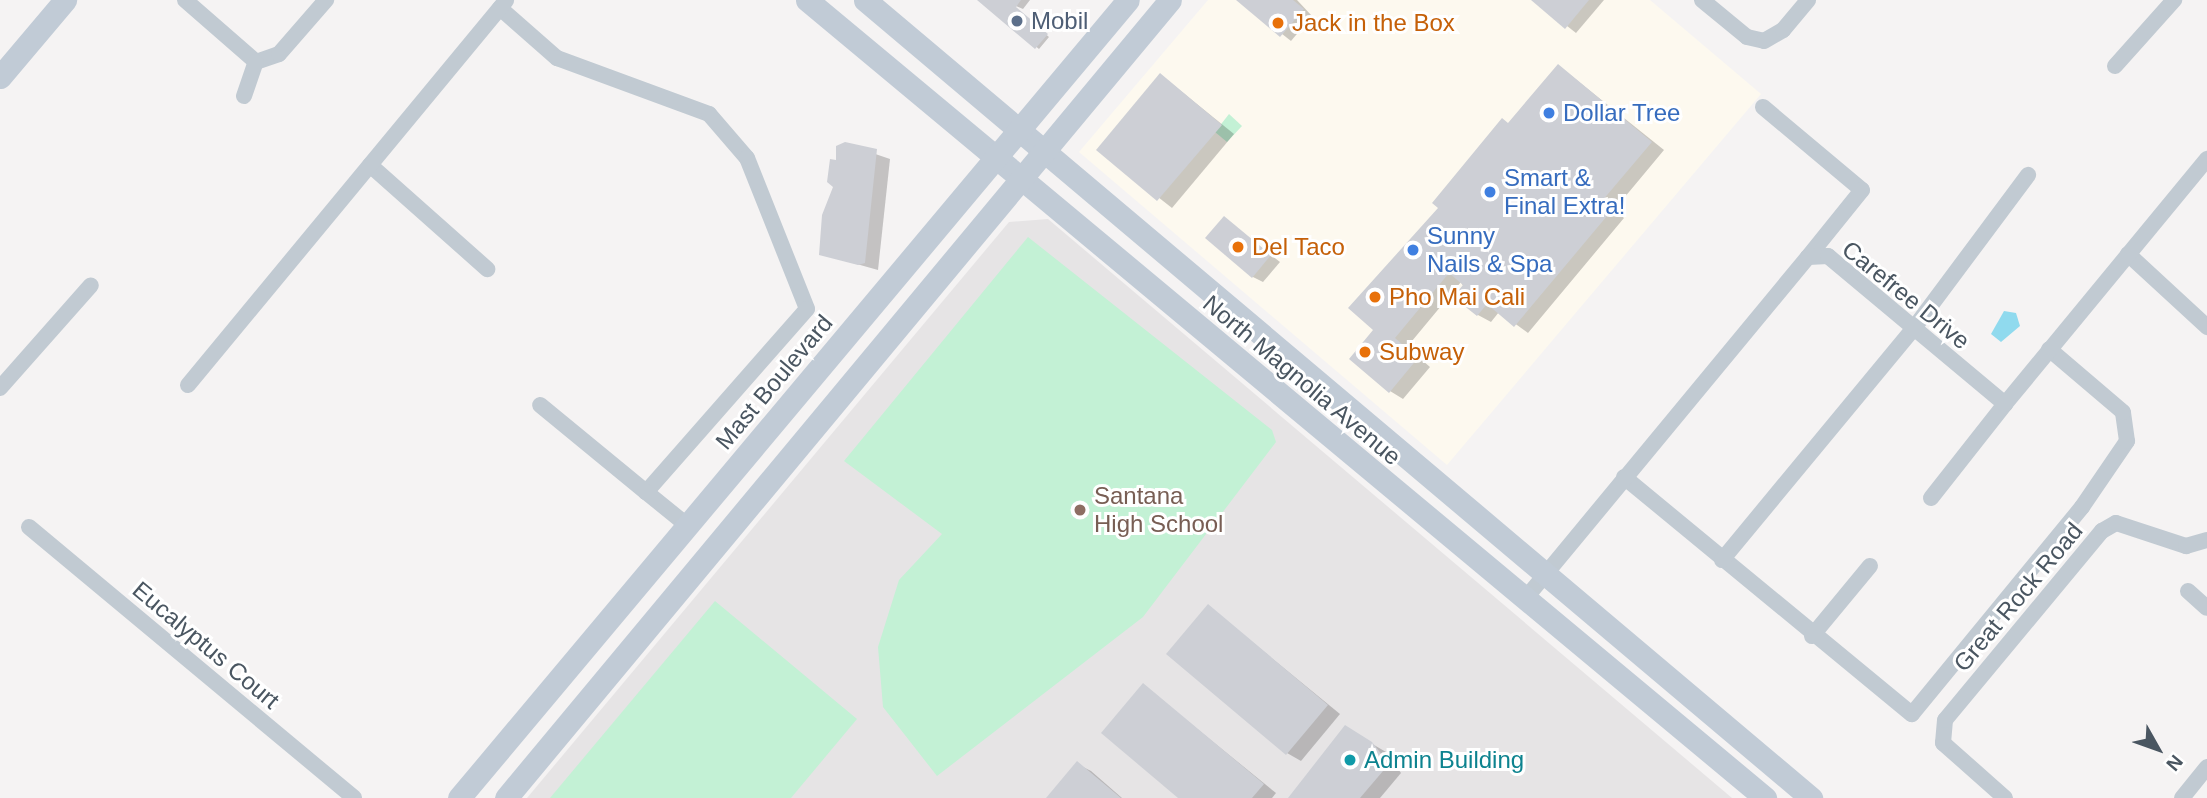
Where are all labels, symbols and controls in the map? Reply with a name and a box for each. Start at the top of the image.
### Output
place label: Mobil [1031,7,1088,35]
place label: Jack in the Box [1292,9,1455,37]
marker: Mobil [1009,13,1025,29]
marker: Jack in the Box [1270,15,1286,31]
place label: Dollar Tree [1563,99,1681,127]
marker: Dollar Tree [1541,105,1557,121]
place label: Smart & Final Extra! [1504,164,1625,220]
marker: Smart & Final Extra! [1482,184,1498,200]
place label: Sunny Nails & Spa [1427,222,1552,278]
place label: Del Taco [1252,233,1345,261]
street label: Carefree Drive [1836,235,1976,355]
marker: Del Taco [1230,239,1246,255]
marker: Sunny Nails & Spa [1405,242,1421,258]
place label: Pho Mai Cali [1389,283,1525,311]
street label: North Magnolia Avenue [1197,288,1407,472]
marker: Pho Mai Cali [1367,289,1383,305]
street label: Mast Boulevard [709,309,839,455]
place label: Subway [1379,338,1464,366]
marker: Subway [1357,344,1373,360]
place label: Santana High School [1094,482,1223,538]
marker: Santana High School [1072,502,1088,518]
street label: Great Rock Road [1947,517,2089,677]
street label: Eucalyptus Court [127,575,285,715]
north arrow [2123,714,2193,784]
place label: Admin Building [1364,746,1524,774]
text: N [2162,751,2187,775]
marker: Admin Building [1342,752,1358,768]

